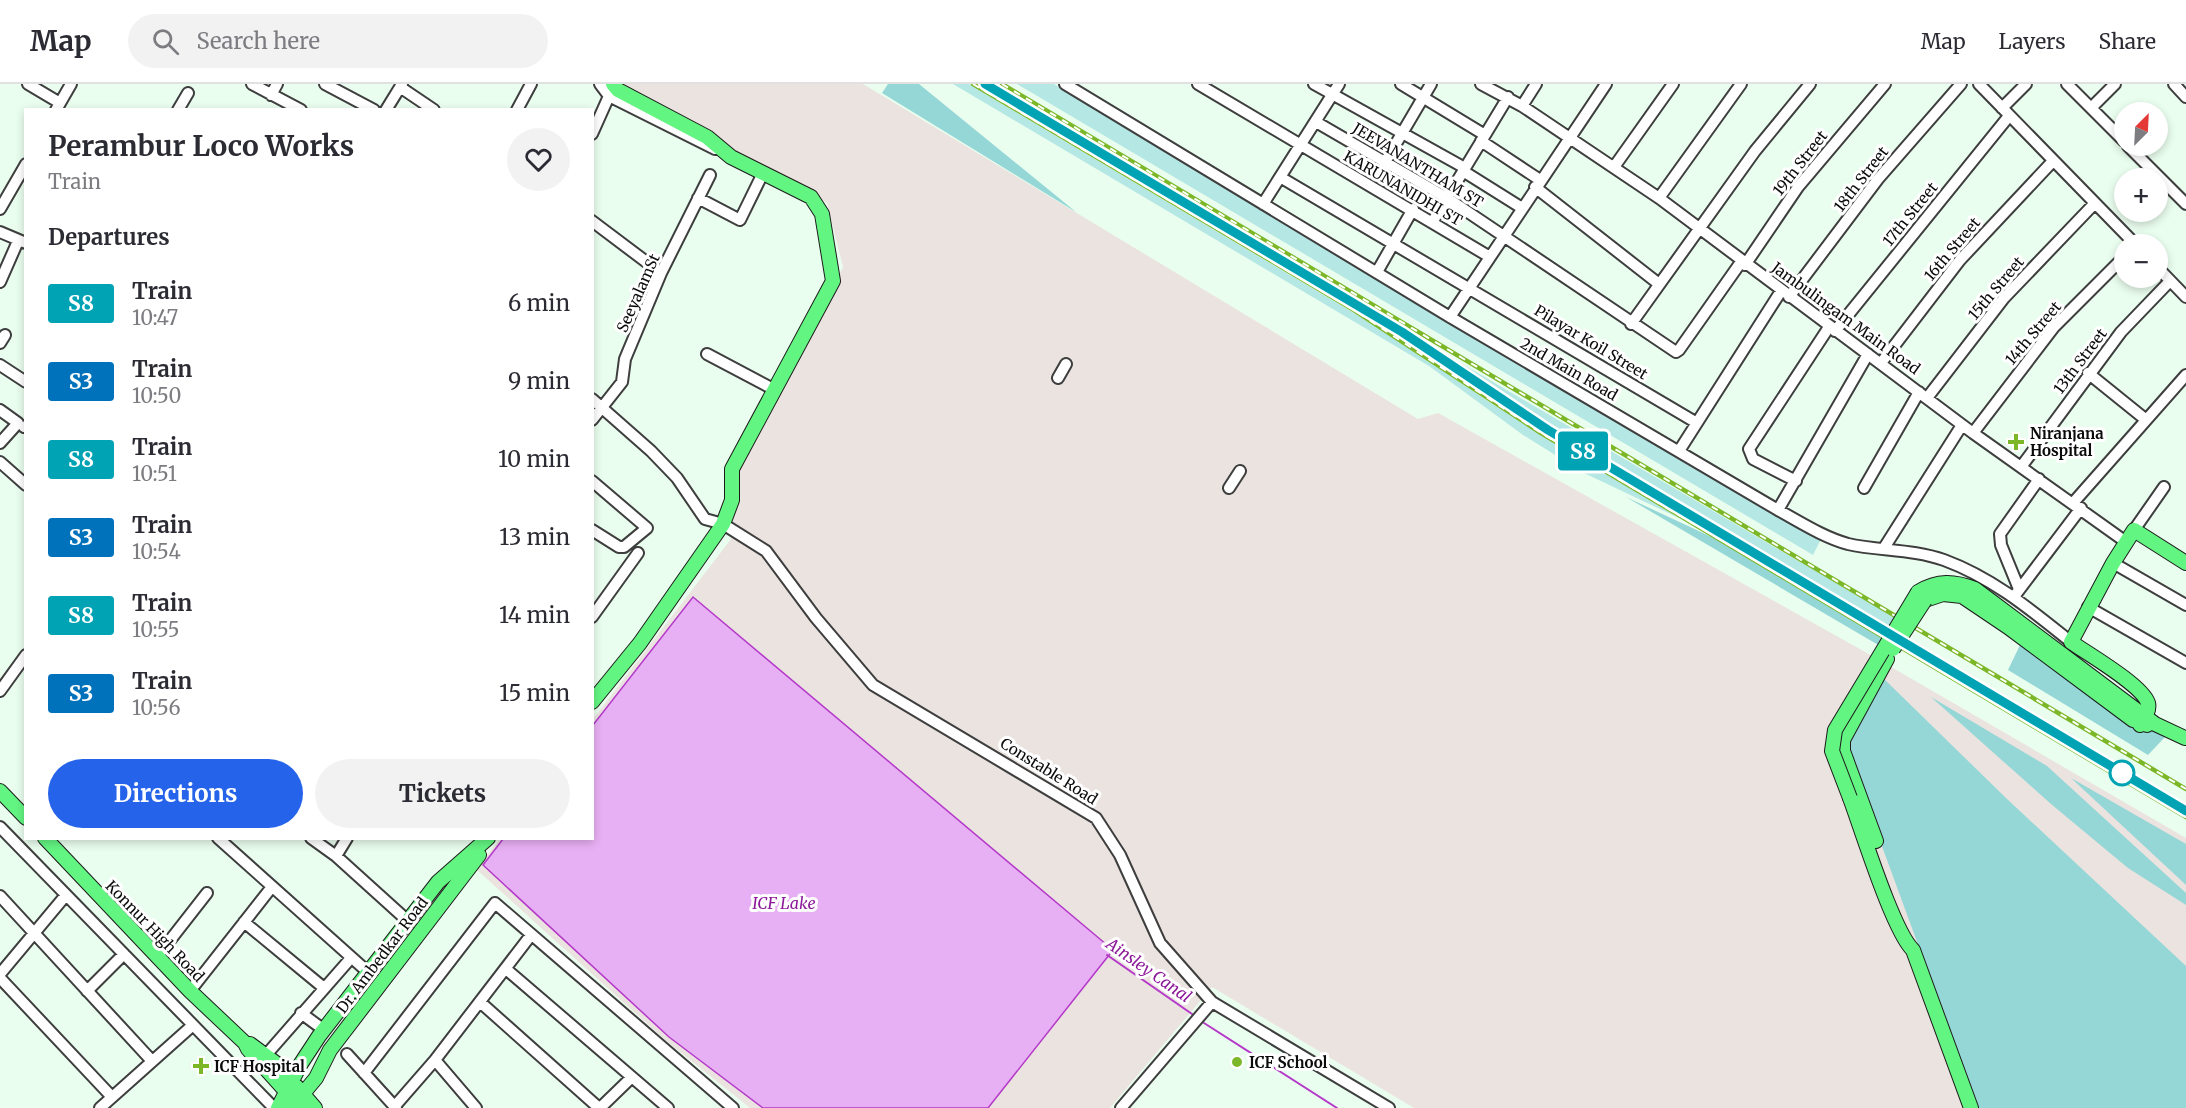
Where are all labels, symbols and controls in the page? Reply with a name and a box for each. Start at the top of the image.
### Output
search box [128,14,548,68]
text: Map [30,23,92,59]
icon: search [149,25,182,58]
text: Search here [197,27,320,55]
text: Map [1921,28,1966,55]
text: Layers [1999,28,2066,55]
text: Share [2099,28,2156,55]
north arrow [2114,102,2168,156]
map controls [2114,102,2168,288]
street label: JEEVANANTHAM ST [1348,118,1487,212]
street label: 19th Street [1769,127,1831,199]
text: Perambur Loco Works [48,128,354,164]
button: heart [507,128,570,191]
street label: 18th Street [1830,143,1892,215]
street label: KARUNANIDHI ST [1340,146,1466,230]
button: + [2114,168,2168,222]
text: Train [48,169,101,194]
street label: 17th Street [1879,178,1942,250]
street label: 16th Street [1920,213,1984,285]
text: Departures [48,223,170,251]
button: − [2114,234,2168,288]
street label: SeeyalamSt [612,251,664,335]
street label: 15th Street [1964,252,2028,323]
street label: Jambulingam Main Road [1767,257,1924,378]
text: Train [132,277,192,305]
text: 6 min [508,289,570,317]
text: S8 [68,290,94,317]
street label: 14th Street [2001,297,2065,369]
street label: Pilayar Koil Street [1531,301,1651,383]
text: 10:47 [132,305,178,330]
street label: 13th Street [2049,324,2111,397]
street label: 2nd Main Road [1517,333,1621,405]
text: Train [132,355,192,383]
text: 9 min [508,367,570,395]
text: S3 [69,368,93,395]
text: 10:50 [132,383,181,408]
place label: Niranjana Hospital [2030,424,2104,460]
line badge: S8 [1556,432,1610,470]
text: Train [132,433,192,461]
marker: Niranjana Hospital [2007,433,2025,451]
text: S8 [1570,438,1596,465]
text: 10 min [498,445,570,473]
text: S8 [68,446,94,473]
text: 10:51 [132,461,177,486]
text: Train [132,511,192,539]
text: 13 min [499,523,570,551]
text: S3 [69,524,93,551]
text: 10:54 [132,539,181,564]
text: Train [132,589,192,617]
text: 14 min [499,601,570,629]
text: S8 [68,602,94,629]
text: 10:55 [132,617,179,642]
text: Train [132,667,192,695]
text: 15 min [499,679,570,707]
text: S3 [69,680,93,707]
text: 10:56 [132,695,181,720]
street label: Constable Road [997,734,1101,808]
button: Directions [48,759,303,828]
button: Tickets [315,759,570,828]
unlabelled marker [2109,760,2135,786]
street label: Konnur High Road [102,876,208,986]
street label: Dr. Ambedkar Road [332,893,432,1017]
water label: ICF Lake [752,893,816,913]
water label: Ainsley Canal [1101,932,1195,1007]
place label: ICF School [1249,1053,1328,1072]
marker: ICF School [1230,1055,1244,1069]
marker: ICF Hospital [192,1057,210,1075]
place label: ICF Hospital [214,1057,305,1076]

